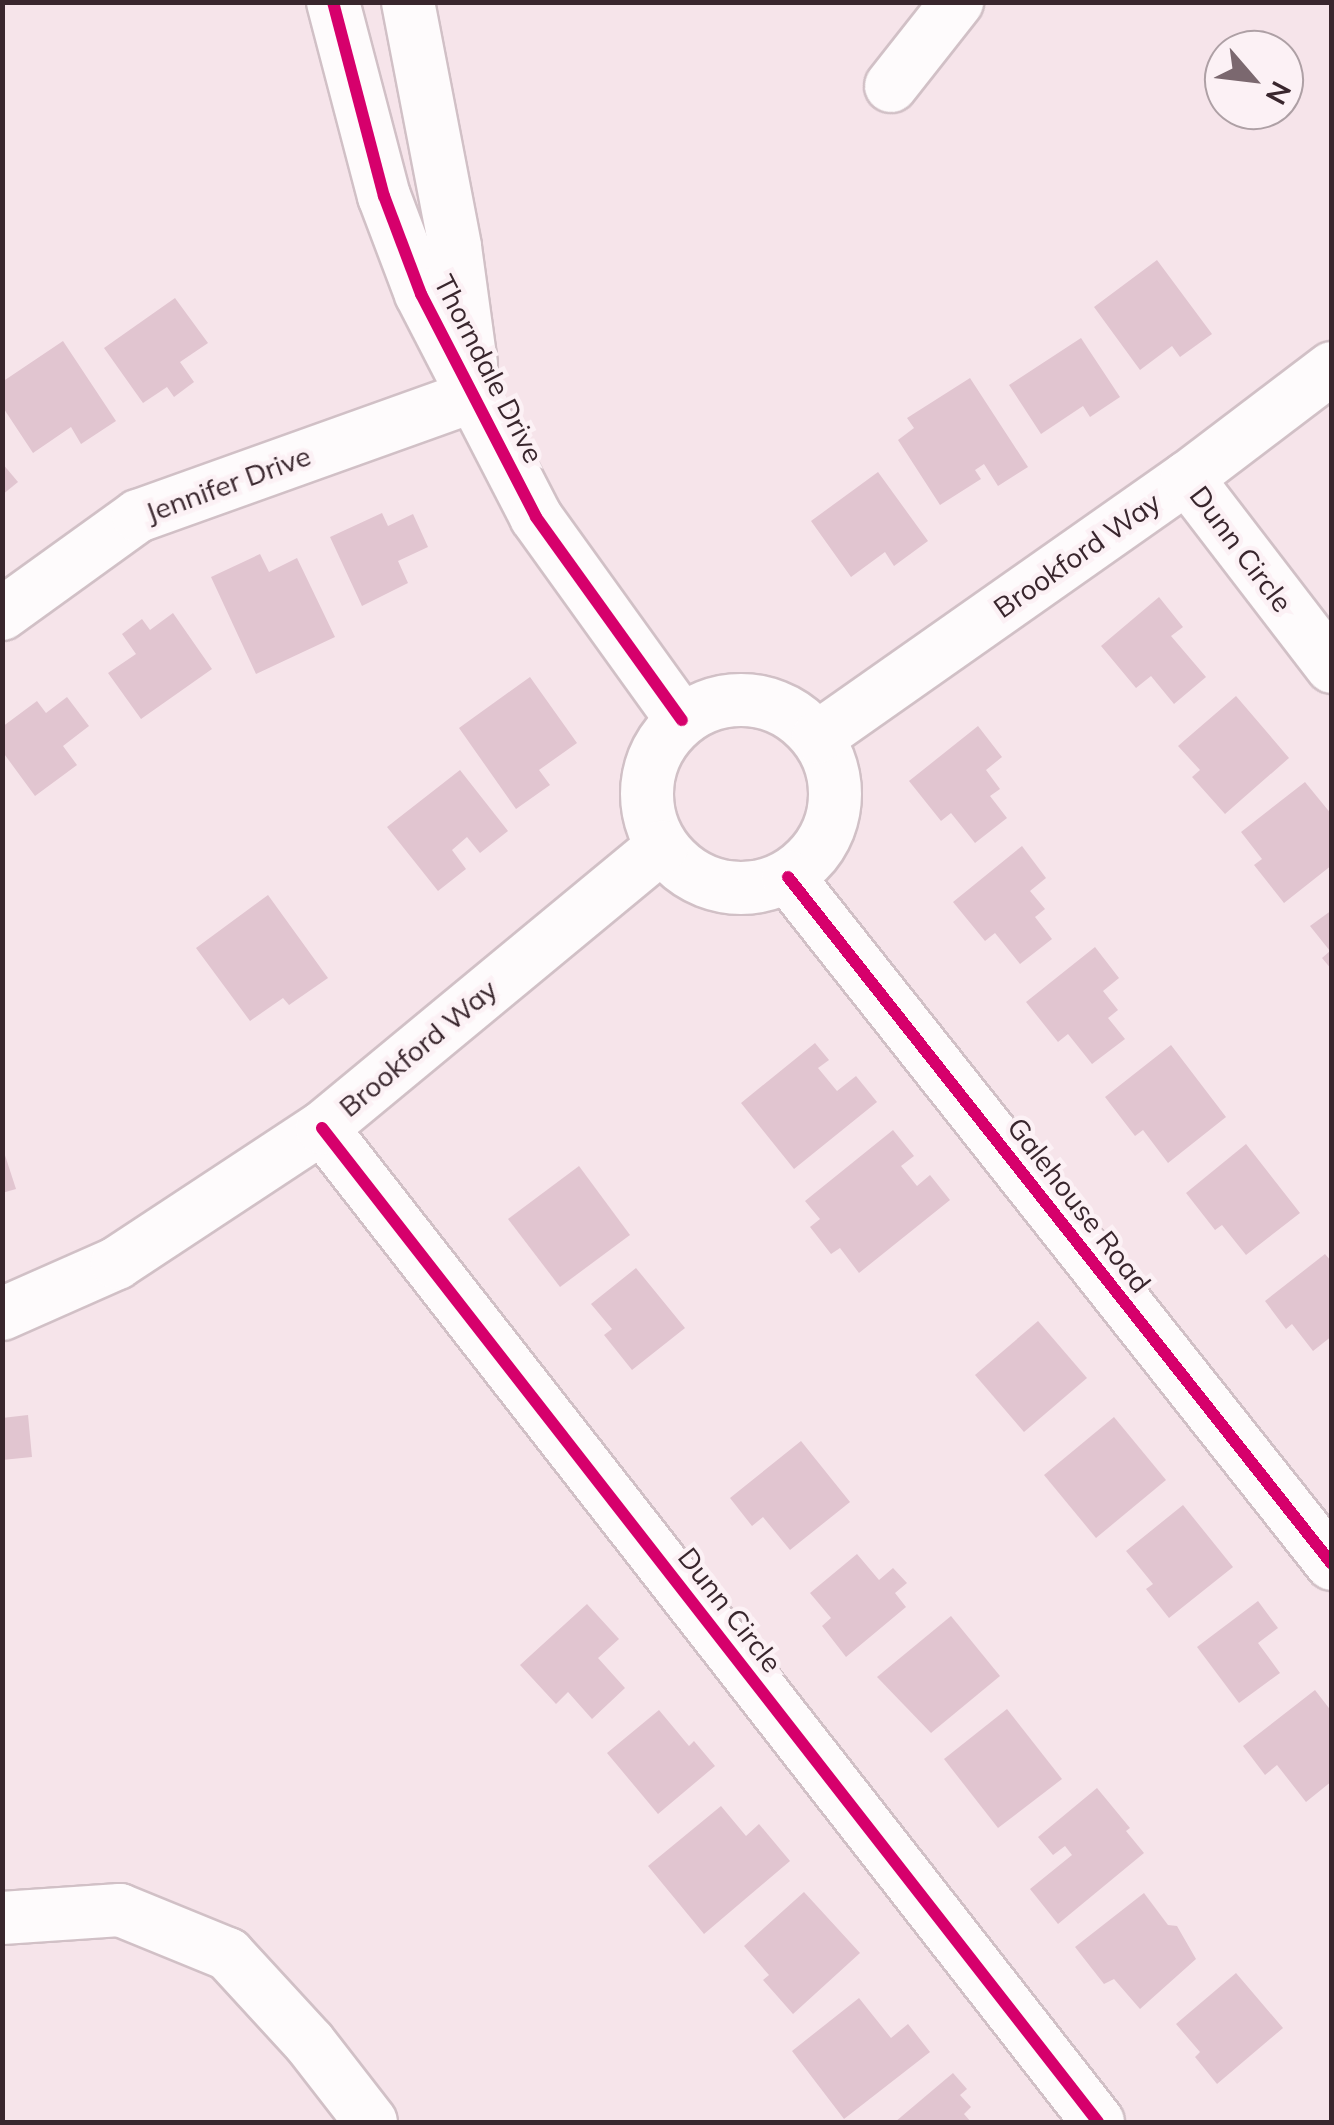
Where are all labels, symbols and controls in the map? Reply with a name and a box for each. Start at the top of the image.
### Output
north arrow [1204,30,1304,130]
text: N [1259,76,1300,111]
street label: Thorndale Drive [427,269,551,469]
street label: Jennifer Drive [141,439,315,529]
street label: Dunn Circle [1183,479,1299,619]
street label: Brookford Way [987,485,1167,625]
street label: Brookford Way [332,972,504,1124]
street label: Galehouse Road [1000,1111,1158,1299]
street label: Dunn Circle [671,1541,789,1679]

